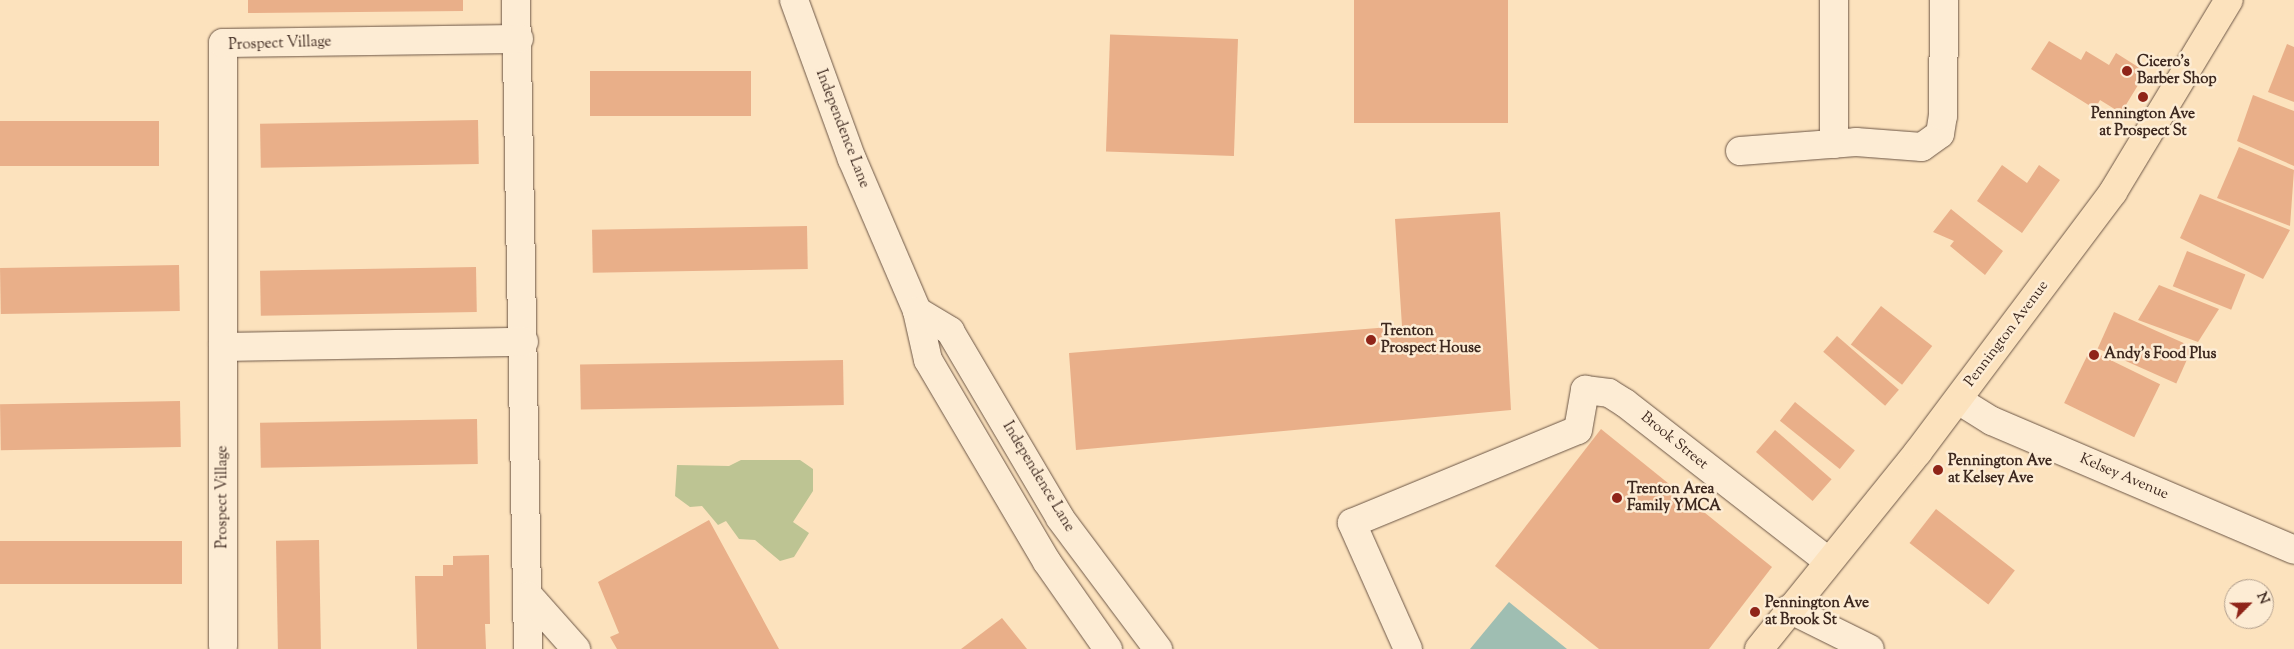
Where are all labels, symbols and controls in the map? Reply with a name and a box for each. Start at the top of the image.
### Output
street label: Prospect Village [228,33,332,55]
place label: Cicero's Barber Shop [2137,53,2217,88]
marker: Cicero's Barber Shop [2121,65,2133,77]
street label: Independence Lane [811,67,873,191]
marker: Pennington Ave at Prospect St [2137,91,2149,103]
place label: Pennington Ave at Prospect St [2091,105,2195,140]
street label: Pennington Avenue [1961,277,2053,391]
place label: Trenton Prospect House [1381,322,1481,357]
marker: Trenton Prospect House [1365,334,1377,346]
place label: Andy's Food Plus [2104,346,2216,364]
marker: Andy's Food Plus [2088,349,2100,361]
street label: Brook Street [1637,408,1711,474]
street label: Independence Lane [998,419,1078,535]
street label: Prospect Village [214,445,232,549]
street label: Kelsey Avenue [2077,450,2171,504]
place label: Pennington Ave at Kelsey Ave [1948,452,2052,487]
marker: Pennington Ave at Kelsey Ave [1932,464,1944,476]
place label: Trenton Area Family YMCA [1627,480,1721,515]
marker: Trenton Area Family YMCA [1611,492,1623,504]
north arrow [2224,579,2274,629]
text: N [2250,589,2273,608]
place label: Pennington Ave at Brook St [1765,594,1869,629]
marker: Pennington Ave at Brook St [1749,606,1761,618]

